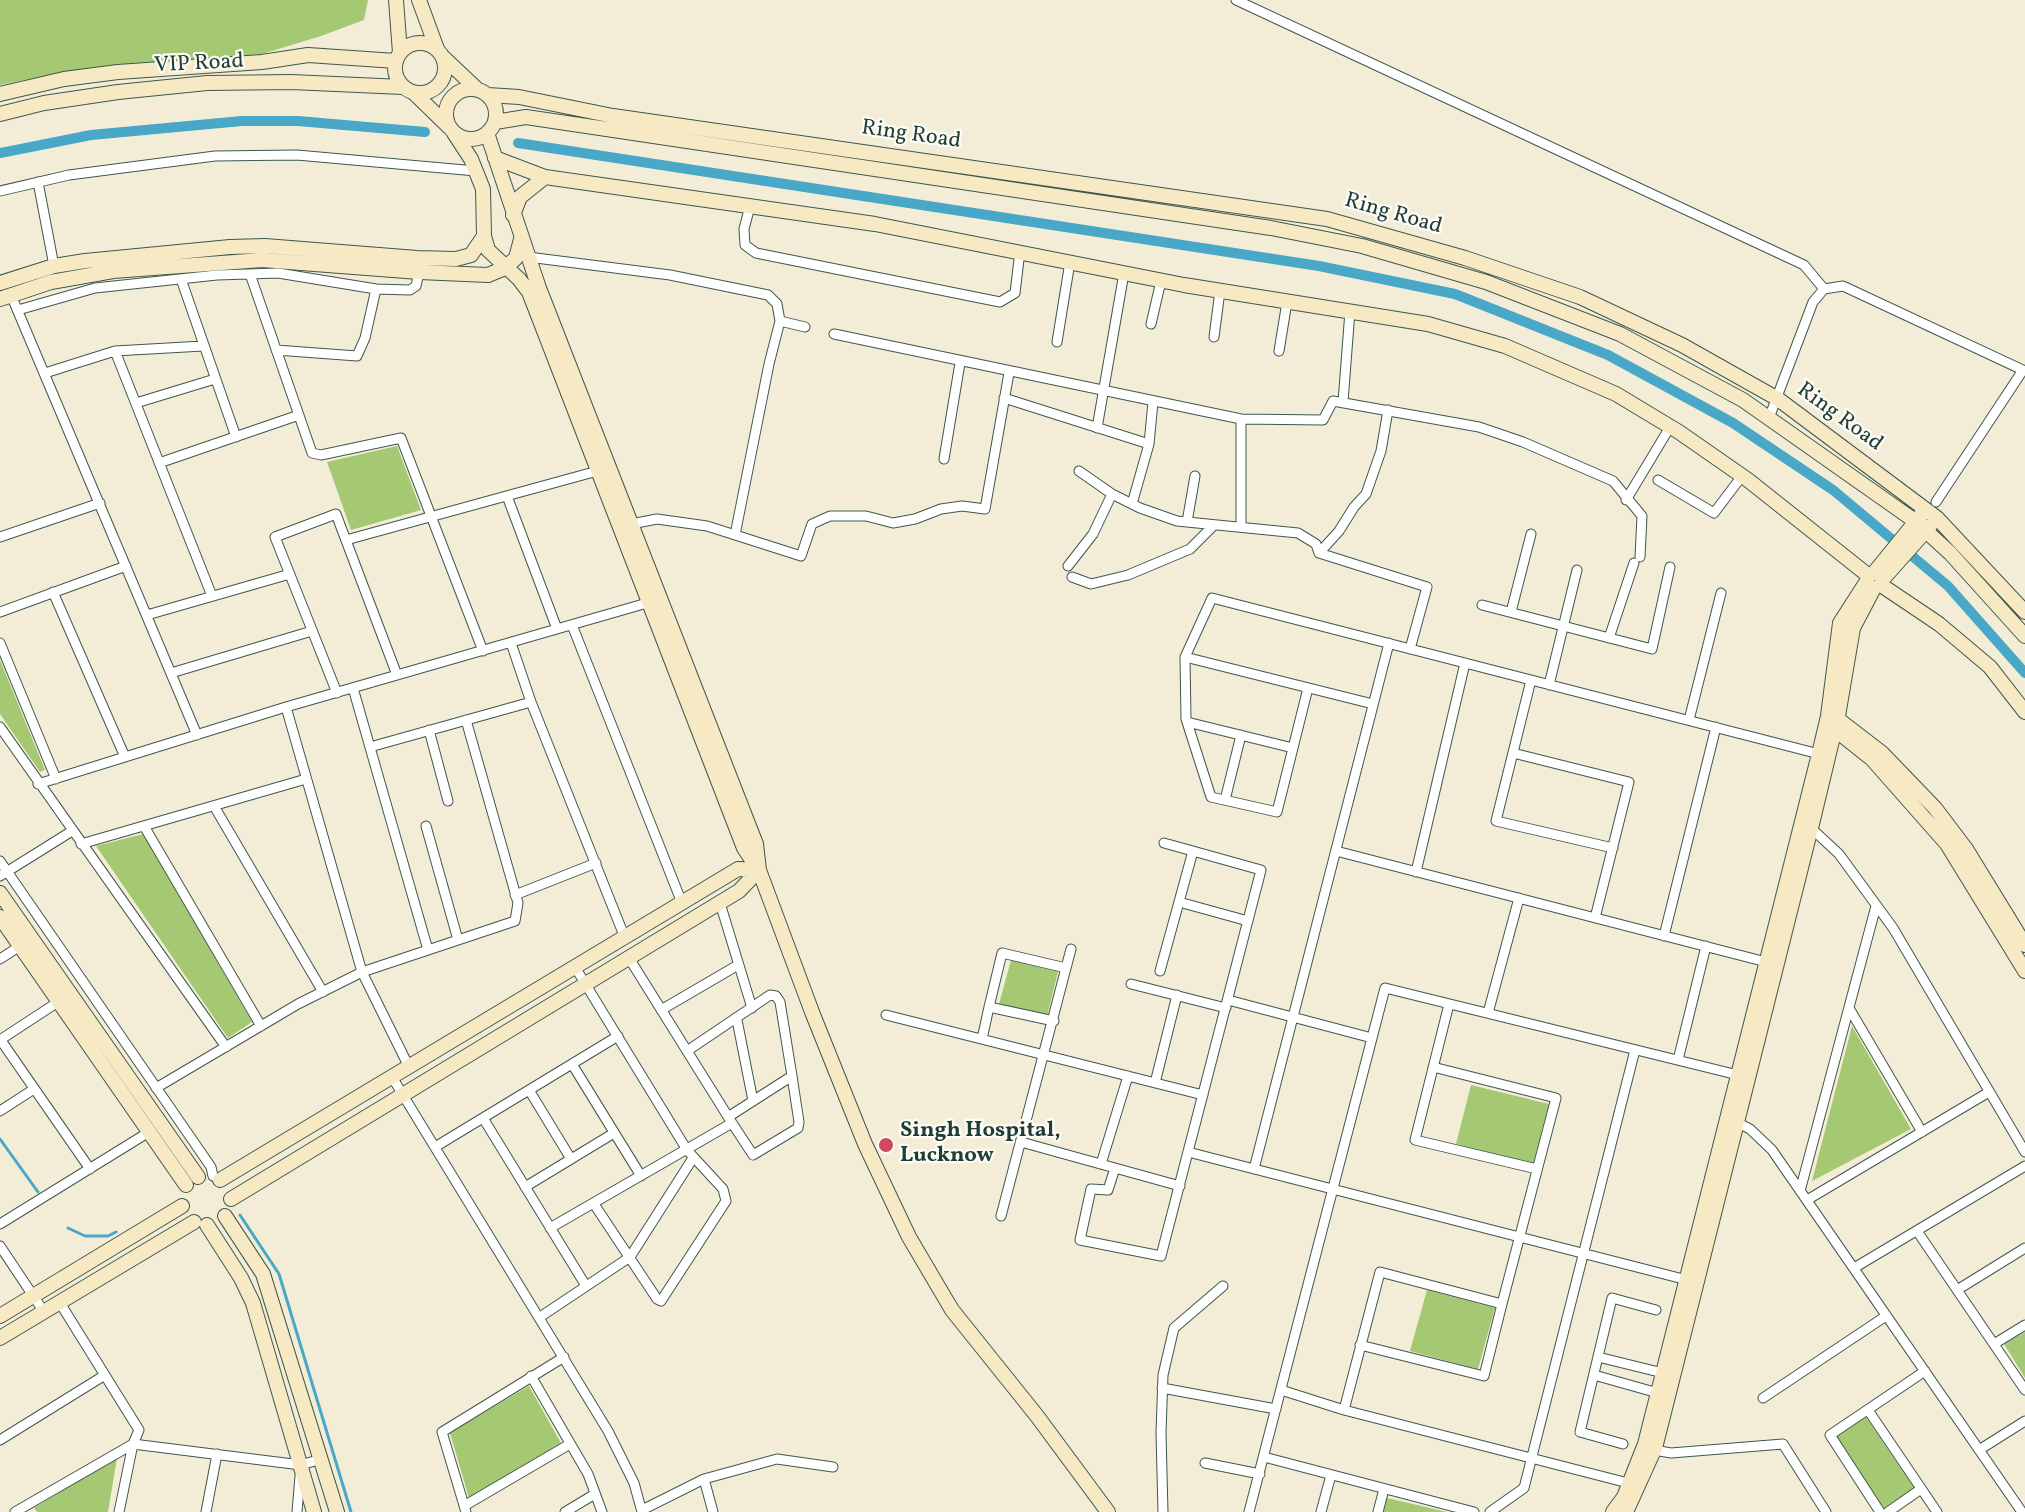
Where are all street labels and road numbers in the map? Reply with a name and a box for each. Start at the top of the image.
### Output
street label: VIP Road [154,49,244,81]
street label: Ring Road [860,116,962,156]
street label: Ring Road [1341,189,1445,241]
street label: Ring Road [1791,378,1887,458]

